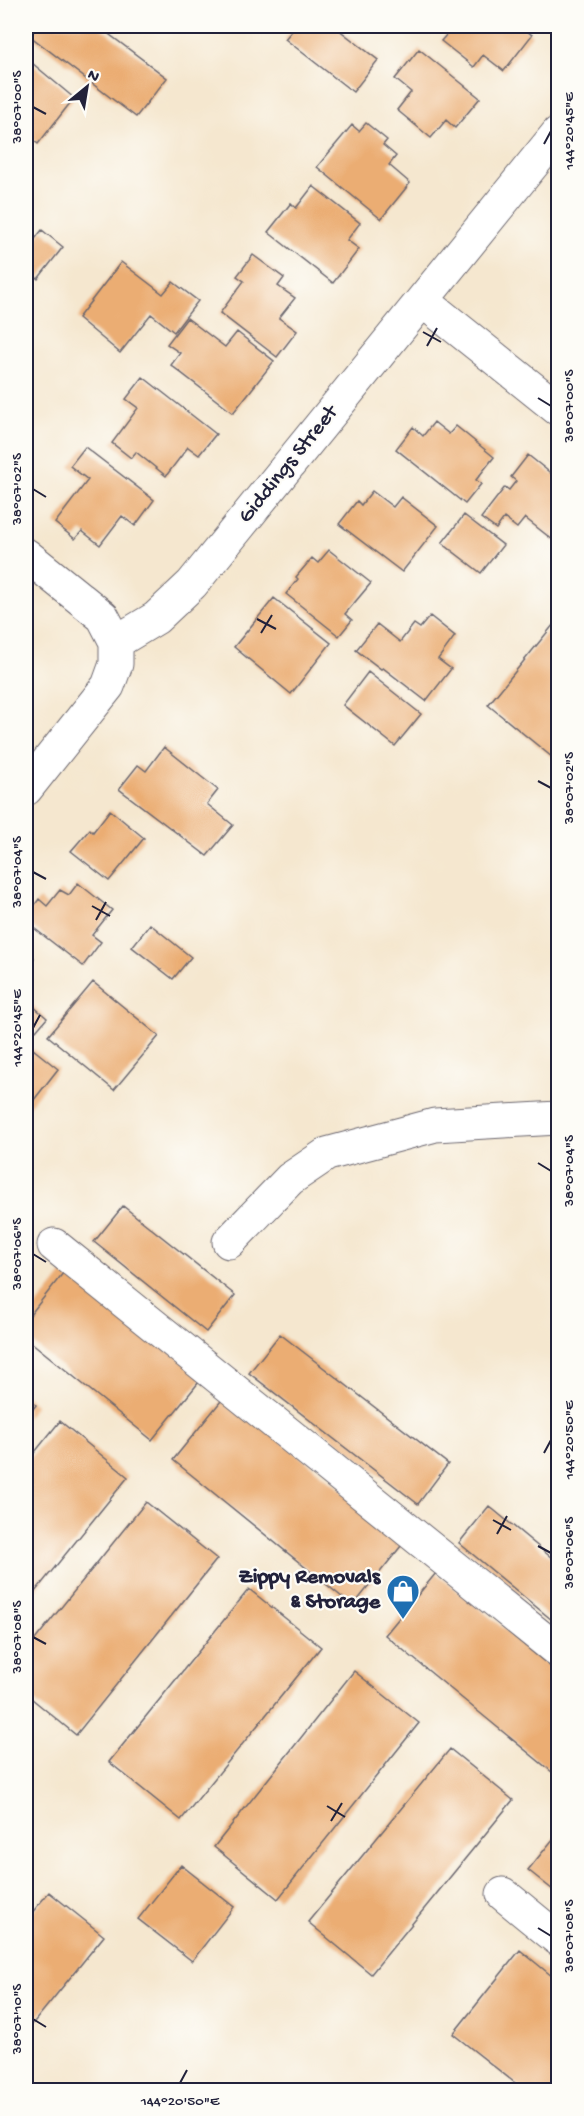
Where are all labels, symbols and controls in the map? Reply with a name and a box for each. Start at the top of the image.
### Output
north arrow [57,57,117,117]
text: N [83,66,102,88]
text: 38°07'00"S [9,70,27,145]
text: 144°20'45"E [561,92,579,171]
text: 38°07'00"S [561,369,579,444]
street label: Giddings Street [234,399,346,529]
text: 38°07'02"S [9,453,27,526]
text: 38°07'02"S [561,752,579,825]
text: 38°07'04"S [9,836,27,909]
text: 144°20'45"E [9,989,27,1068]
text: 38°07'04"S [561,1135,579,1208]
text: 38°07'06"S [9,1218,27,1291]
text: 144°20'50"E [561,1400,579,1480]
text: 38°07'06"S [561,1517,579,1590]
place label: Zippy Removals & Storage [239,1565,382,1616]
shop icon: Zippy Removals & Storage [385,1573,421,1620]
text: 38°07'08"S [9,1601,27,1674]
text: 38°07'08"S [561,1900,579,1973]
text: 38°07'10"S [9,1984,27,2055]
text: 144°20'50"E [140,2093,220,2111]

